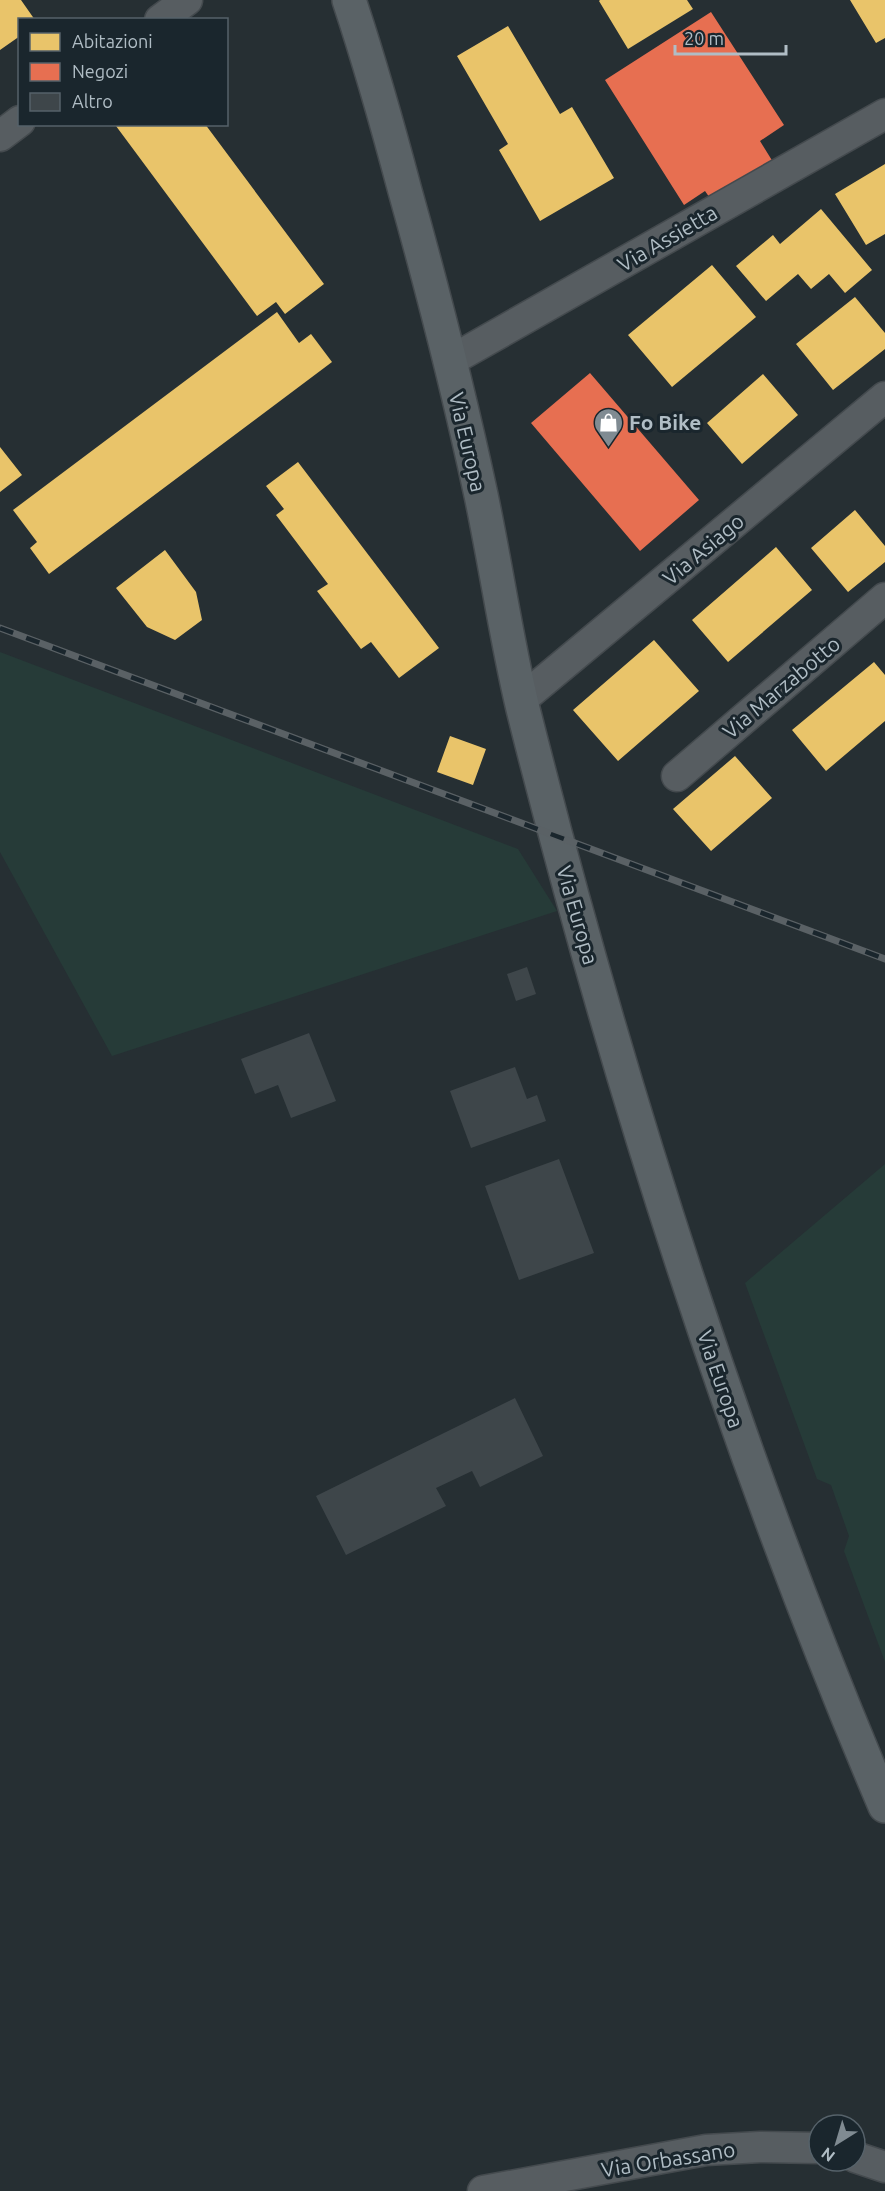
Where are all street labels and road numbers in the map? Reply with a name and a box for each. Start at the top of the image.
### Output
street label: Via Assietta [613,200,721,276]
street label: Via Europa [445,390,491,494]
street label: Via Asiago [658,508,748,590]
street label: Via Marzabotto [718,631,844,743]
street label: Via Europa [552,863,604,967]
street label: Via Europa [693,1327,749,1431]
street label: Via Orbassano [599,2137,737,2181]

